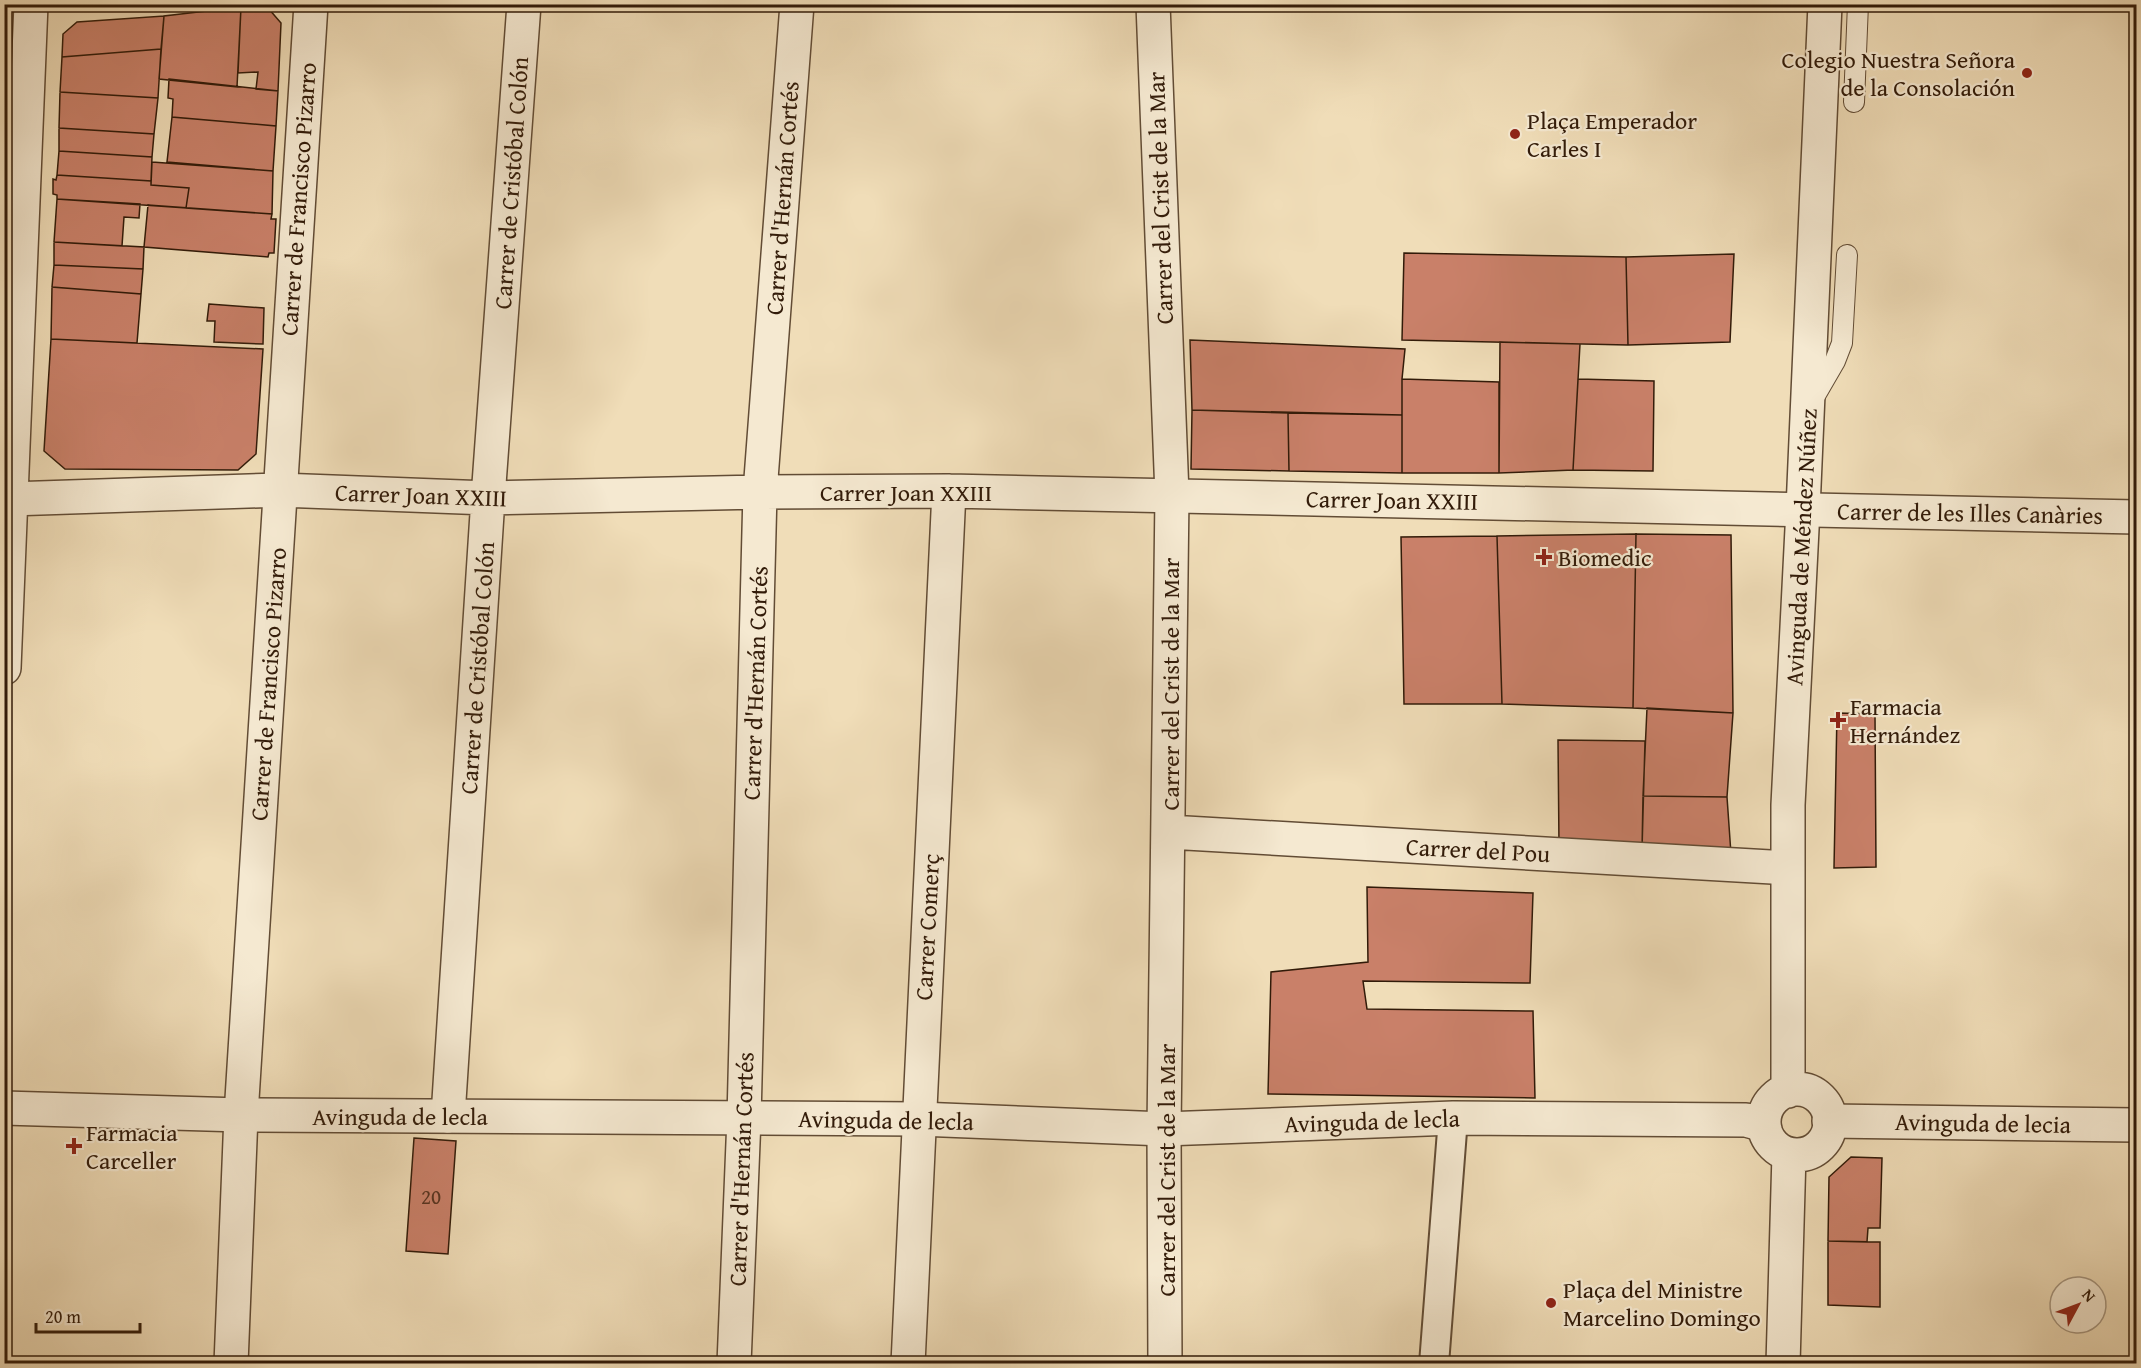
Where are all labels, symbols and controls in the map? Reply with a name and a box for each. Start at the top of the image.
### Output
place label: Colegio Nuestra Señora de la Consolación [1782,42,2016,105]
street label: Carrer de Cristóbal Colón [485,55,537,310]
street label: Carrer de Francisco Pizarro [271,61,325,337]
marker: Colegio Nuestra Señora de la Consolación [2020,66,2034,80]
street label: Carrer del Crist de la Mar [1138,71,1182,325]
street label: Carrer d'Hernán Cortés [756,80,808,316]
place label: Plaça Emperador Carles I [1527,103,1697,166]
marker: Plaça Emperador Carles I [1508,127,1522,141]
street label: Avinguda de Méndez Núñez [1776,408,1826,686]
street label: Carrer Joan XXIII [334,475,508,515]
street label: Carrer Joan XXIII [820,475,992,510]
street label: Carrer Joan XXIII [1306,481,1478,519]
street label: Carrer de les Illes Canàries [1837,493,2103,533]
street label: Carrer de Cristóbal Colón [451,540,503,795]
place label: Biomedic [1558,540,1652,575]
street label: Carrer de Francisco Pizarro [241,546,295,822]
marker: Biomedic [1535,548,1553,566]
street label: Carrer del Crist de la Mar [1153,557,1188,810]
street label: Carrer d'Hernán Cortés [733,565,777,801]
place label: Farmacia Hernández [1850,689,1960,752]
marker: Farmacia Hernández [1831,713,1845,727]
street label: Carrer del Pou [1405,829,1551,871]
street label: Carrer Comerç [906,852,948,1001]
street label: Carrer del Crist de la Mar [1149,1043,1184,1296]
street label: Carrer d'Hernán Cortés [719,1051,763,1287]
street label: Avinguda de lecla [312,1099,488,1134]
street label: Avinguda de lecla [1284,1100,1461,1142]
street label: Avinguda de lecla [798,1101,975,1139]
street label: Avinguda de lecia [1895,1104,2072,1142]
place label: Farmacia Carceller [86,1115,178,1178]
marker: Farmacia Carceller [67,1139,81,1153]
house number: 20 [421,1181,441,1212]
place label: Plaça del Ministre Marcelino Domingo [1563,1272,1761,1335]
north arrow [2048,1275,2108,1335]
text: N [2077,1283,2102,1307]
scale bar [36,1296,140,1334]
marker: Plaça del Ministre Marcelino Domingo [1544,1296,1558,1310]
text: 20 m [45,1303,81,1330]

